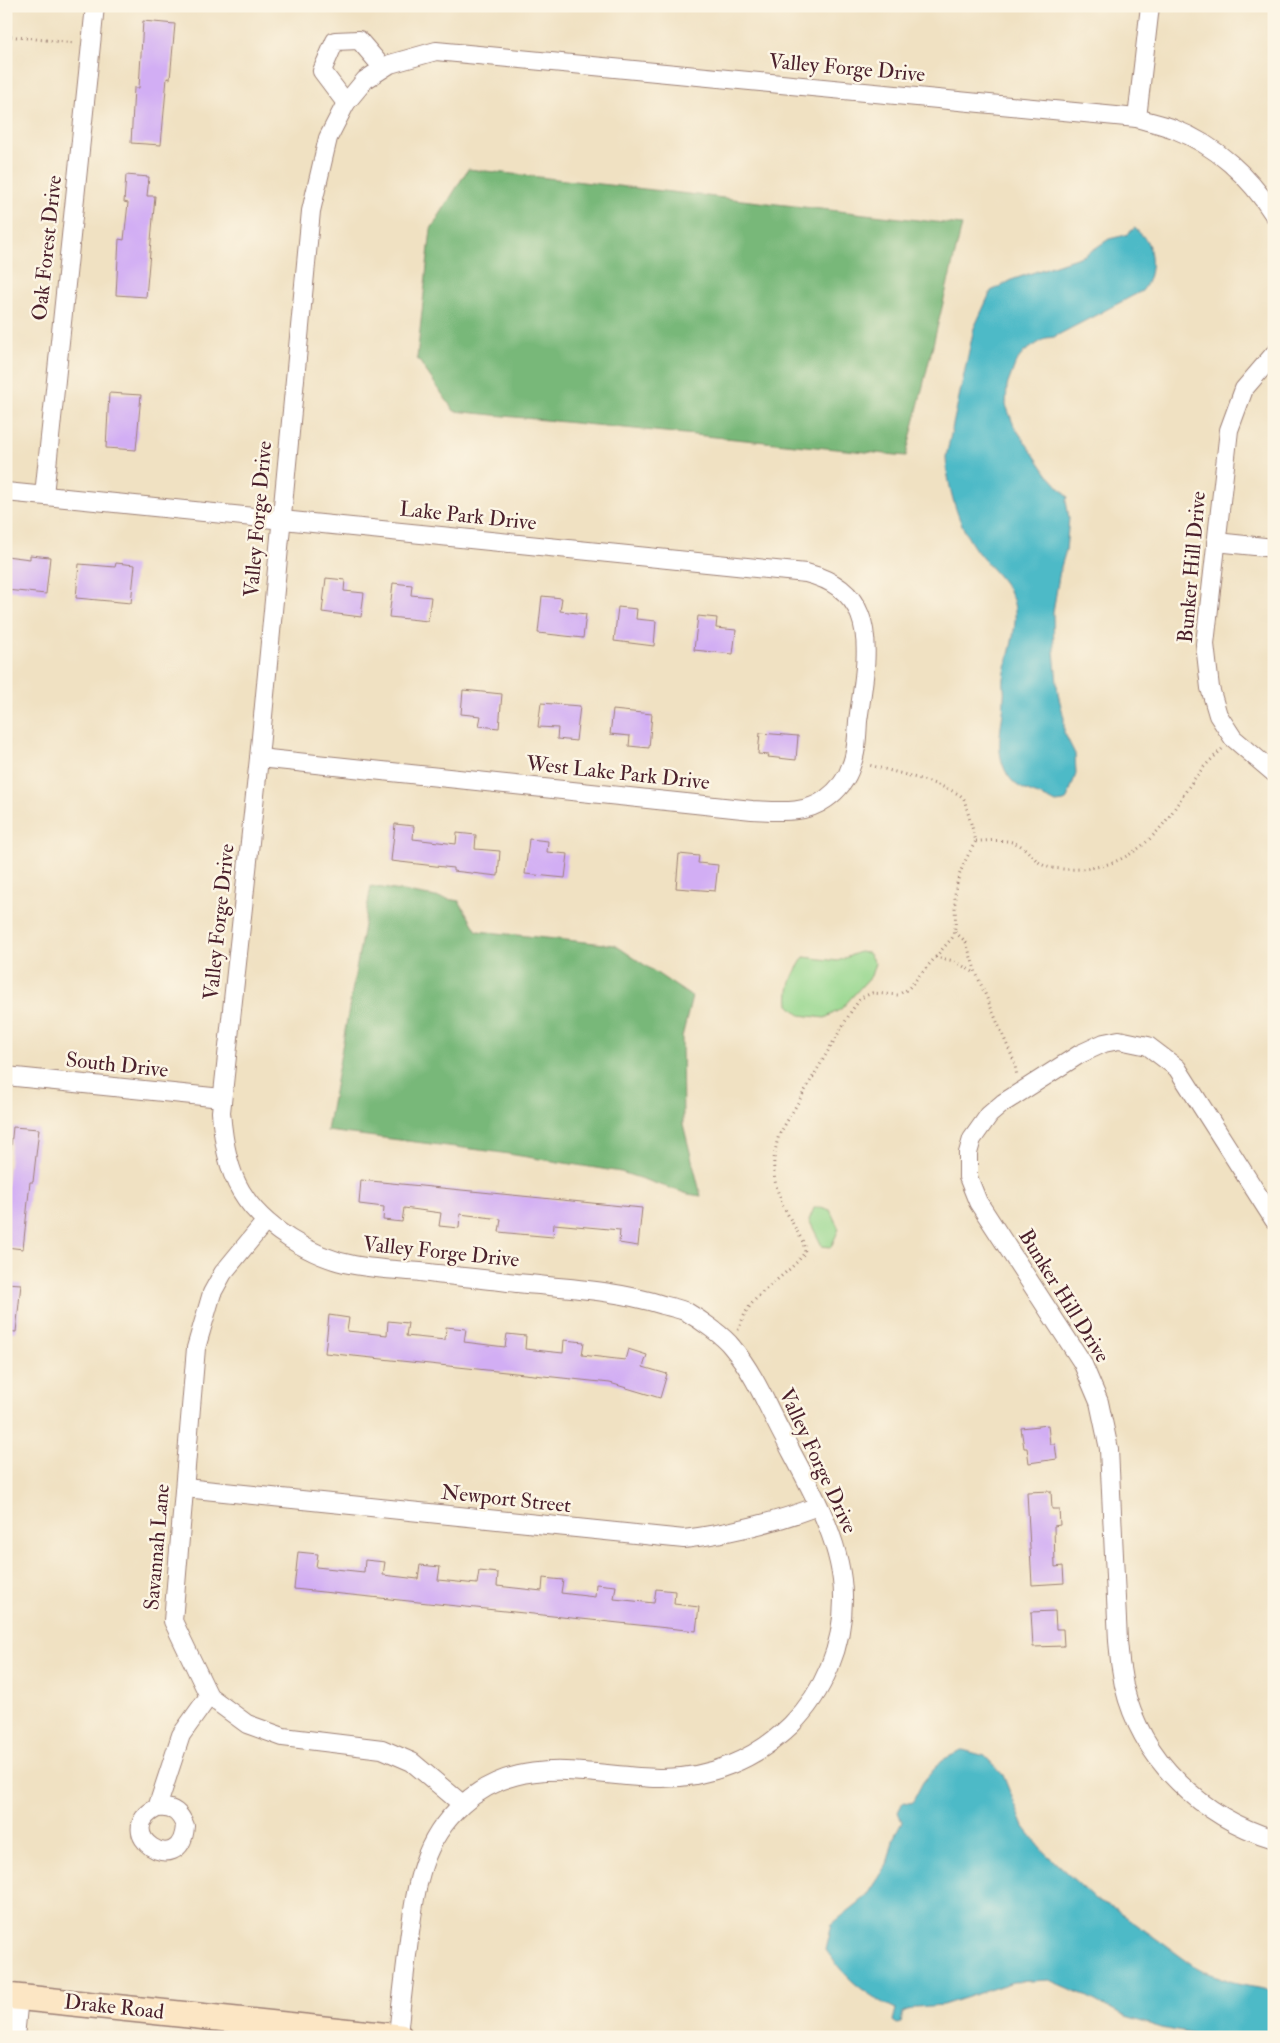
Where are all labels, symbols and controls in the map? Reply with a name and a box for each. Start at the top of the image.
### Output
street label: Valley Forge Drive [768,48,927,88]
street label: Oak Forest Drive [26,174,68,322]
street label: Valley Forge Drive [238,439,278,598]
street label: Bunker Hill Drive [1172,490,1212,644]
street label: Lake Park Drive [398,495,538,537]
street label: West Lake Park Drive [524,750,711,796]
street label: Valley Forge Drive [197,842,241,1001]
street label: South Drive [64,1046,170,1084]
street label: Bunker Hill Drive [1012,1224,1116,1368]
street label: Valley Forge Drive [362,1230,521,1274]
street label: Valley Forge Drive [773,1384,863,1538]
street label: Newport Street [440,1479,572,1519]
street label: Savannah Lane [138,1482,176,1611]
street label: Drake Road [63,1988,166,2026]

